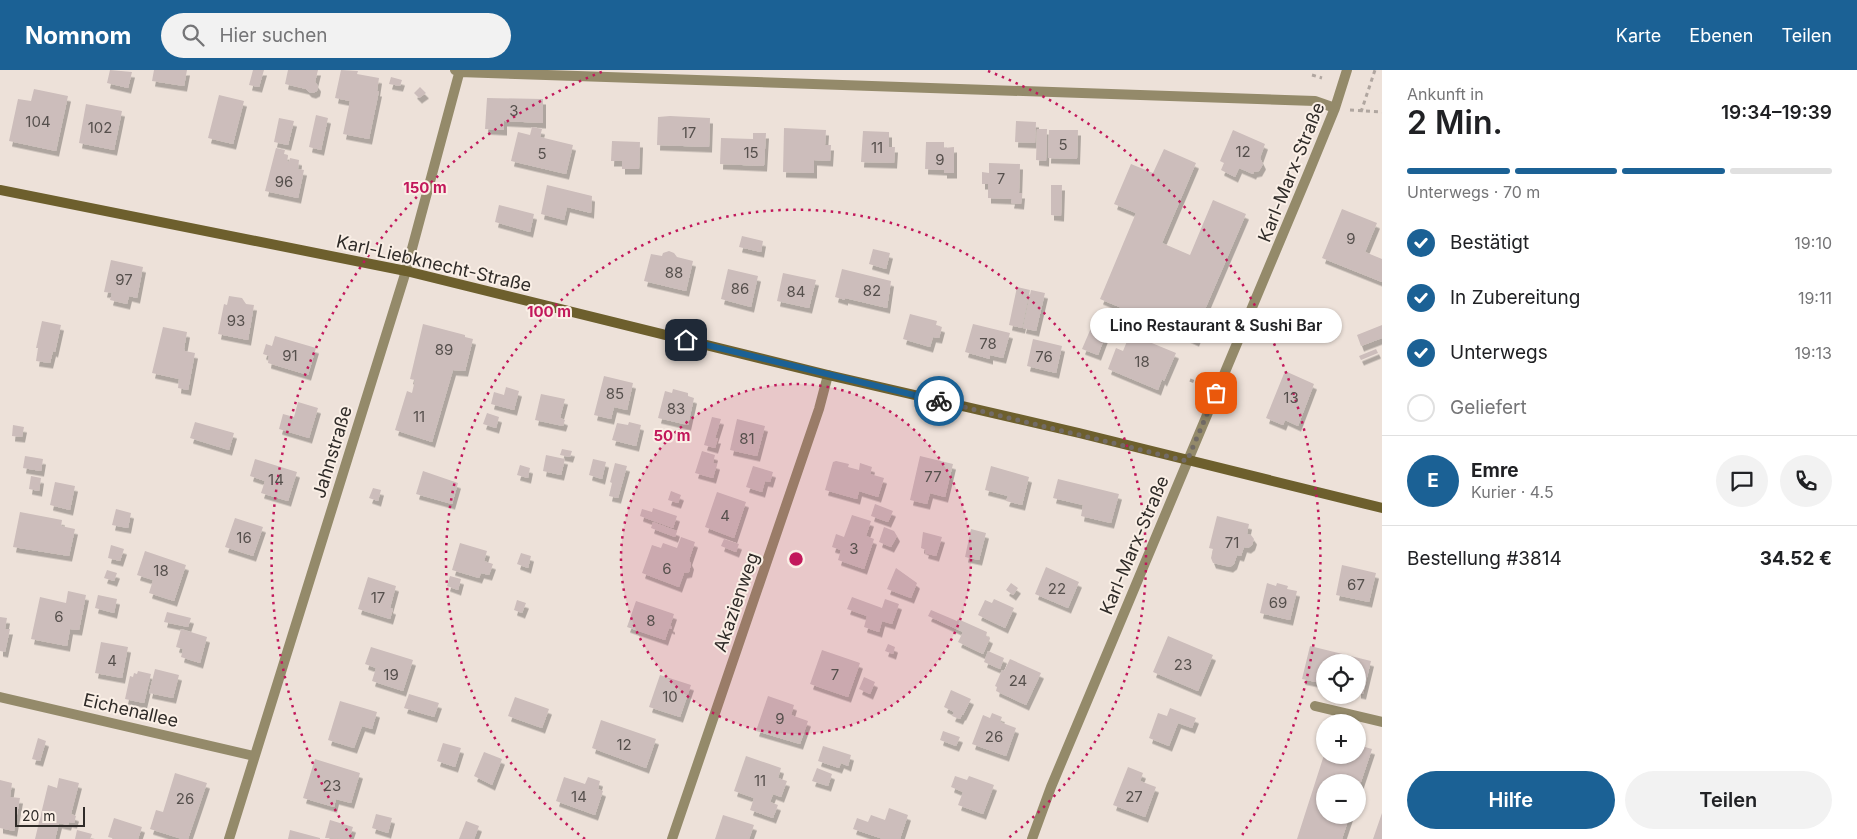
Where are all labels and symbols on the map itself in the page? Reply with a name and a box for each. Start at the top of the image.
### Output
street label: Karl-Marx-Straße [1253,99,1329,245]
house number: 3 [509,101,519,120]
house number: 104 [25,112,51,131]
house number: 102 [88,118,112,137]
house number: 17 [682,123,696,142]
house number: 5 [1058,135,1068,154]
house number: 11 [871,138,883,157]
house number: 12 [1235,142,1251,161]
house number: 15 [743,143,759,162]
house number: 5 [537,144,547,163]
house number: 9 [935,150,945,169]
house number: 7 [997,169,1005,188]
house number: 96 [275,172,293,191]
text: 150 m [403,178,447,197]
house number: 9 [1346,229,1356,248]
street label: Karl-Liebknecht-Straße [334,230,534,296]
house number: 88 [665,263,683,282]
house number: 97 [115,270,133,289]
house number: 86 [731,279,749,298]
house number: 82 [863,281,881,300]
house number: 84 [787,282,805,301]
text: 100 m [527,302,571,321]
callout: Lino Restaurant & Sushi Bar [1090,308,1342,343]
house number: 93 [227,311,245,330]
pin [665,319,707,361]
house number: 78 [979,334,997,353]
house number: 89 [435,340,453,359]
house number: 91 [282,346,298,365]
house number: 76 [1035,347,1053,366]
house number: 18 [1134,352,1150,371]
pin [1195,372,1237,414]
courier [914,376,964,426]
house number: 85 [606,384,624,403]
house number: 13 [1283,388,1299,407]
house number: 83 [667,399,685,418]
street label: Jahnstraße [308,403,356,501]
house number: 11 [413,407,425,426]
text: 50 m [654,426,690,445]
house number: 81 [739,429,755,448]
house number: 77 [924,467,942,486]
house number: 14 [268,470,284,489]
street label: Karl-Marx-Straße [1095,472,1173,618]
house number: 4 [720,506,730,525]
house number: 16 [236,528,252,547]
house number: 71 [1225,533,1239,552]
house number: 3 [849,539,859,558]
street label: Akazienweg [709,550,763,654]
centre of rings [787,550,805,568]
house number: 6 [662,559,672,578]
house number: 18 [153,561,169,580]
house number: 67 [1347,575,1365,594]
house number: 22 [1048,579,1066,598]
house number: 17 [371,588,385,607]
house number: 69 [1269,593,1287,612]
house number: 6 [54,607,64,626]
house number: 8 [646,611,656,630]
house number: 4 [107,651,117,670]
house number: 23 [1174,655,1192,674]
house number: 19 [383,665,399,684]
house number: 7 [831,665,839,684]
house number: 24 [1009,671,1027,690]
house number: 10 [662,687,678,706]
street label: Eichenallee [81,689,181,731]
house number: 9 [775,709,785,728]
house number: 26 [985,727,1003,746]
house number: 12 [616,735,632,754]
house number: 11 [754,771,766,790]
house number: 23 [323,776,341,795]
house number: 14 [571,787,587,806]
house number: 27 [1125,787,1143,806]
house number: 26 [176,789,194,808]
scale bar [15,804,85,827]

